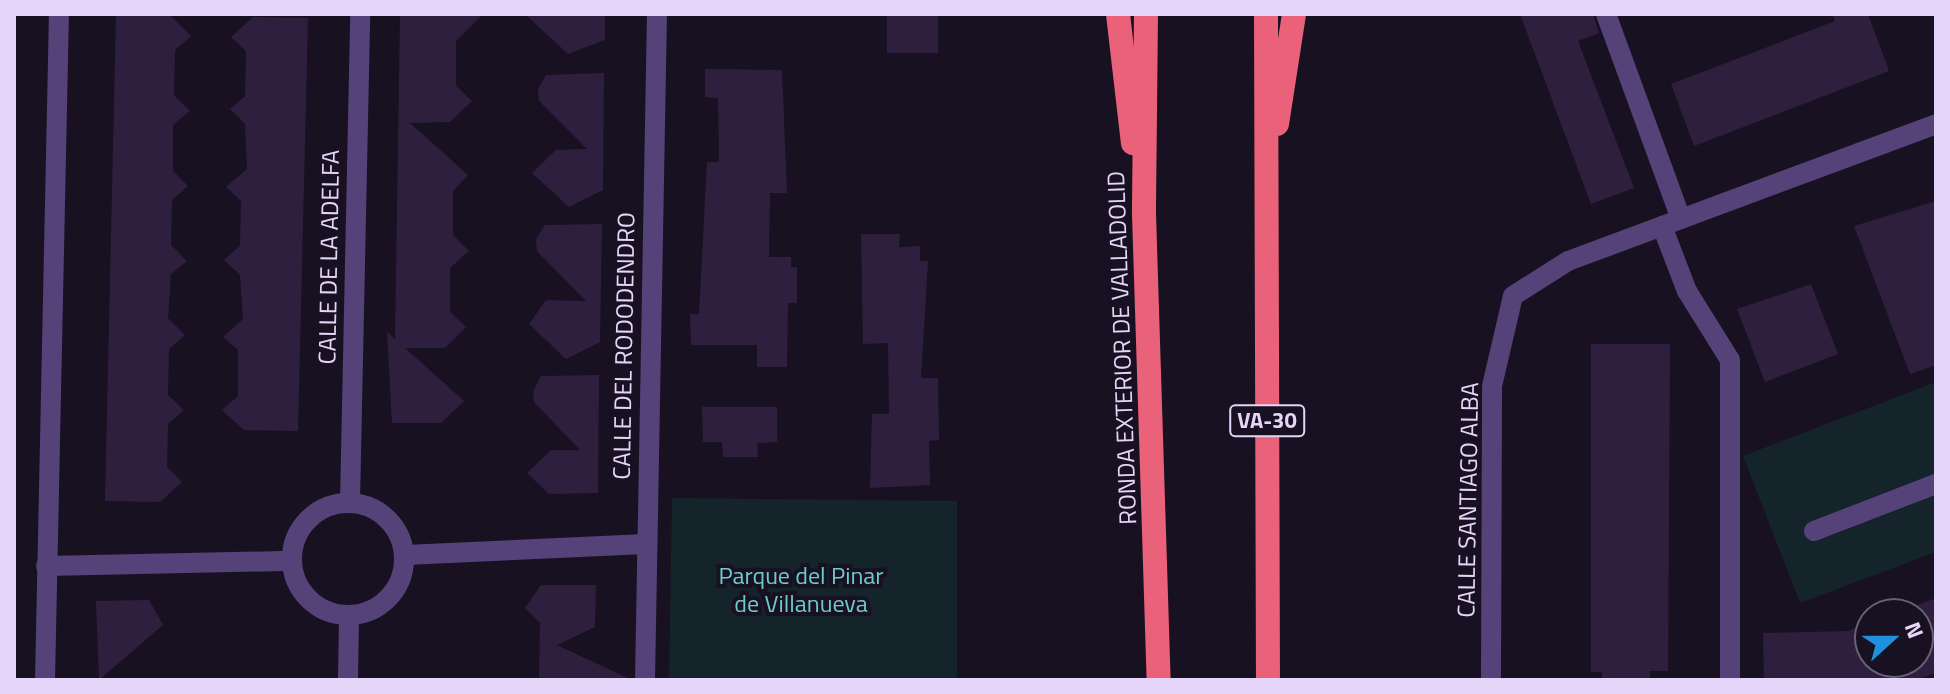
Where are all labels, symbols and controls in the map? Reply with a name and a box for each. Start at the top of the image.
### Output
street label: CALLE DE LA ADELFA [313,149,345,365]
street label: RONDA EXTERIOR DE VALLADOLID [1101,171,1143,525]
street label: CALLE DEL RODODENDRO [607,212,641,480]
street label: CALLE SANTIAGO ALBA [1452,382,1484,618]
road number: VA-30 [1229,403,1305,439]
park label: Parque del Pinar de Villanueva [718,562,884,618]
north arrow [1854,598,1934,678]
text: N [1896,617,1933,643]

